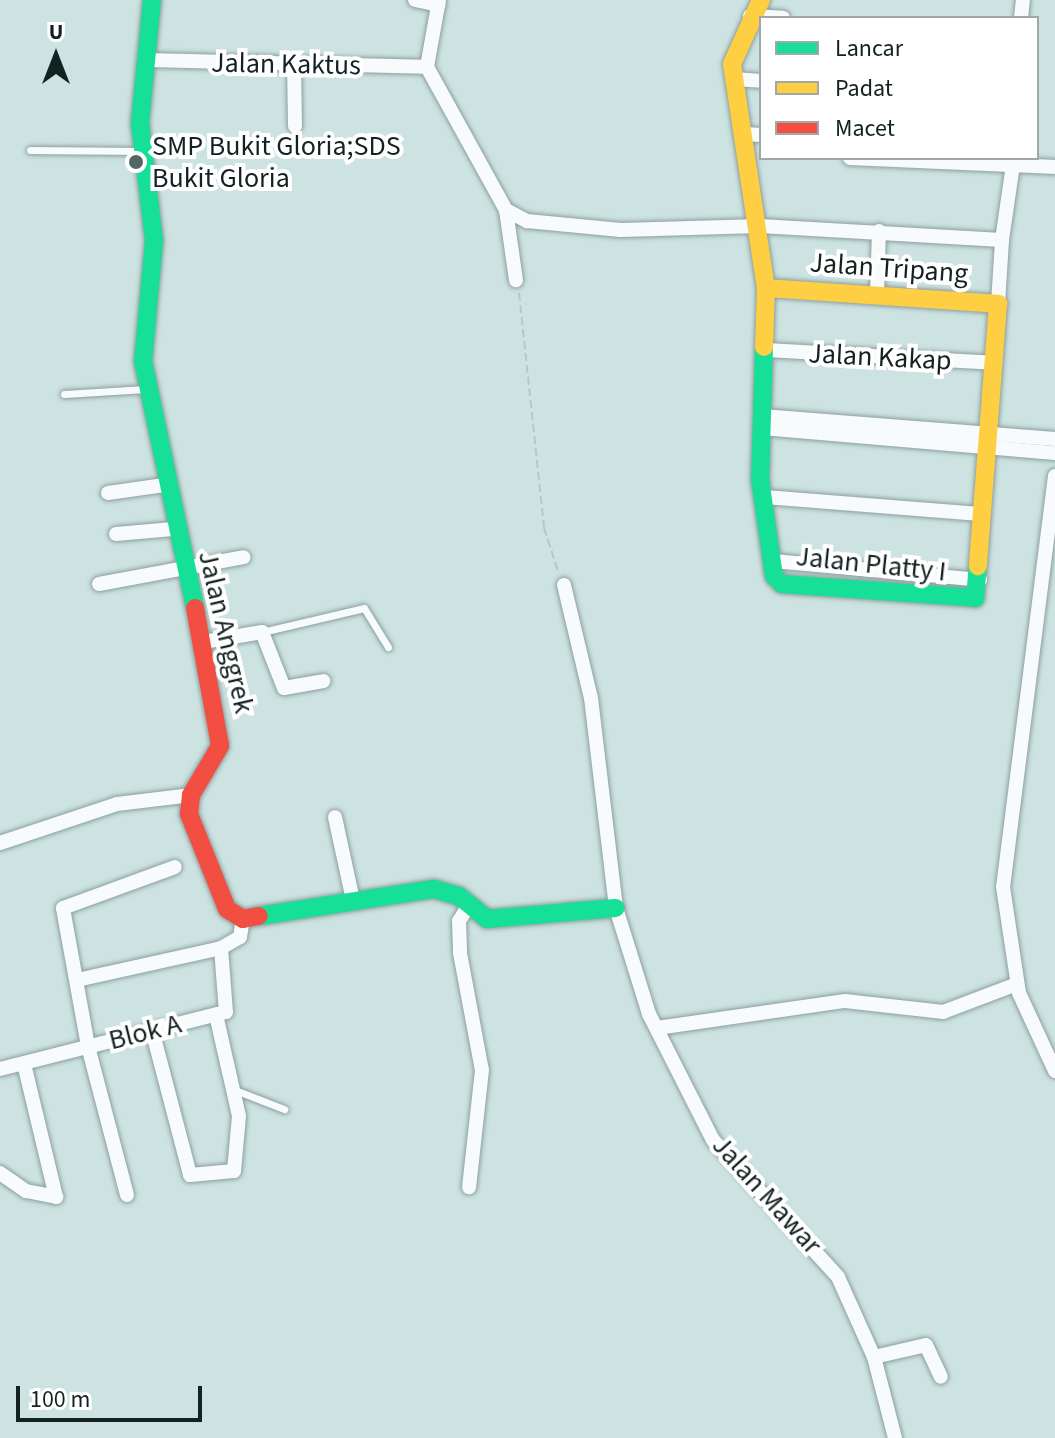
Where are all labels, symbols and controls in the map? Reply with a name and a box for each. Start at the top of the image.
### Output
north arrow [16,16,96,96]
text: U [49,16,63,48]
legend [759,16,1039,160]
text: Lancar [835,31,903,66]
street label: Jalan Kaktus [211,46,361,82]
text: Padat [835,71,893,106]
text: Macet [835,111,895,146]
place label: SMP Bukit Gloria;SDS Bukit Gloria [152,129,401,195]
marker: SMP Bukit Gloria;SDS Bukit Gloria [127,153,145,171]
street label: Jalan Tripang [809,246,969,290]
street label: Jalan Kakap [808,336,952,378]
street label: Jalan Platty I [794,539,948,589]
street label: Jalan Anggrek [191,548,261,716]
street label: Blok A [105,1007,185,1057]
street label: Jalan Mawar [705,1129,829,1261]
scale bar [20,1370,206,1420]
text: 100 m [30,1382,90,1417]

